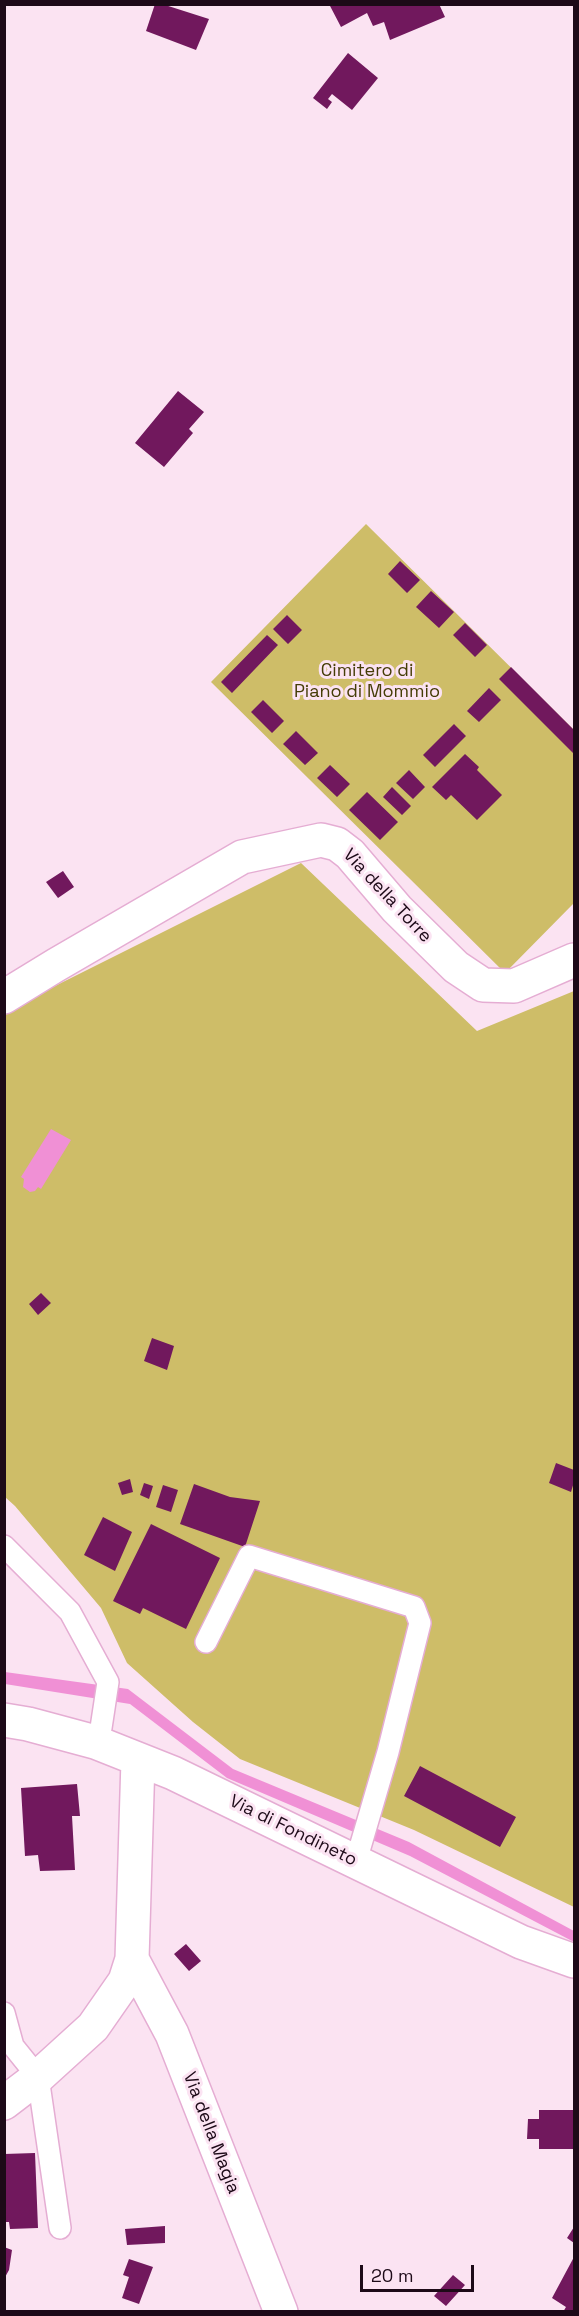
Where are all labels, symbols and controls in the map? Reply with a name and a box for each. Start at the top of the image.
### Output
park label: Cimitero di Piano di Mommio [294,660,440,702]
street label: Via della Torre [338,845,436,947]
street label: Via di Fondineto [226,1791,360,1871]
street label: Via della Magia [178,2069,244,2197]
scale bar [363,2253,477,2291]
text: 20 m [371,2264,414,2287]

